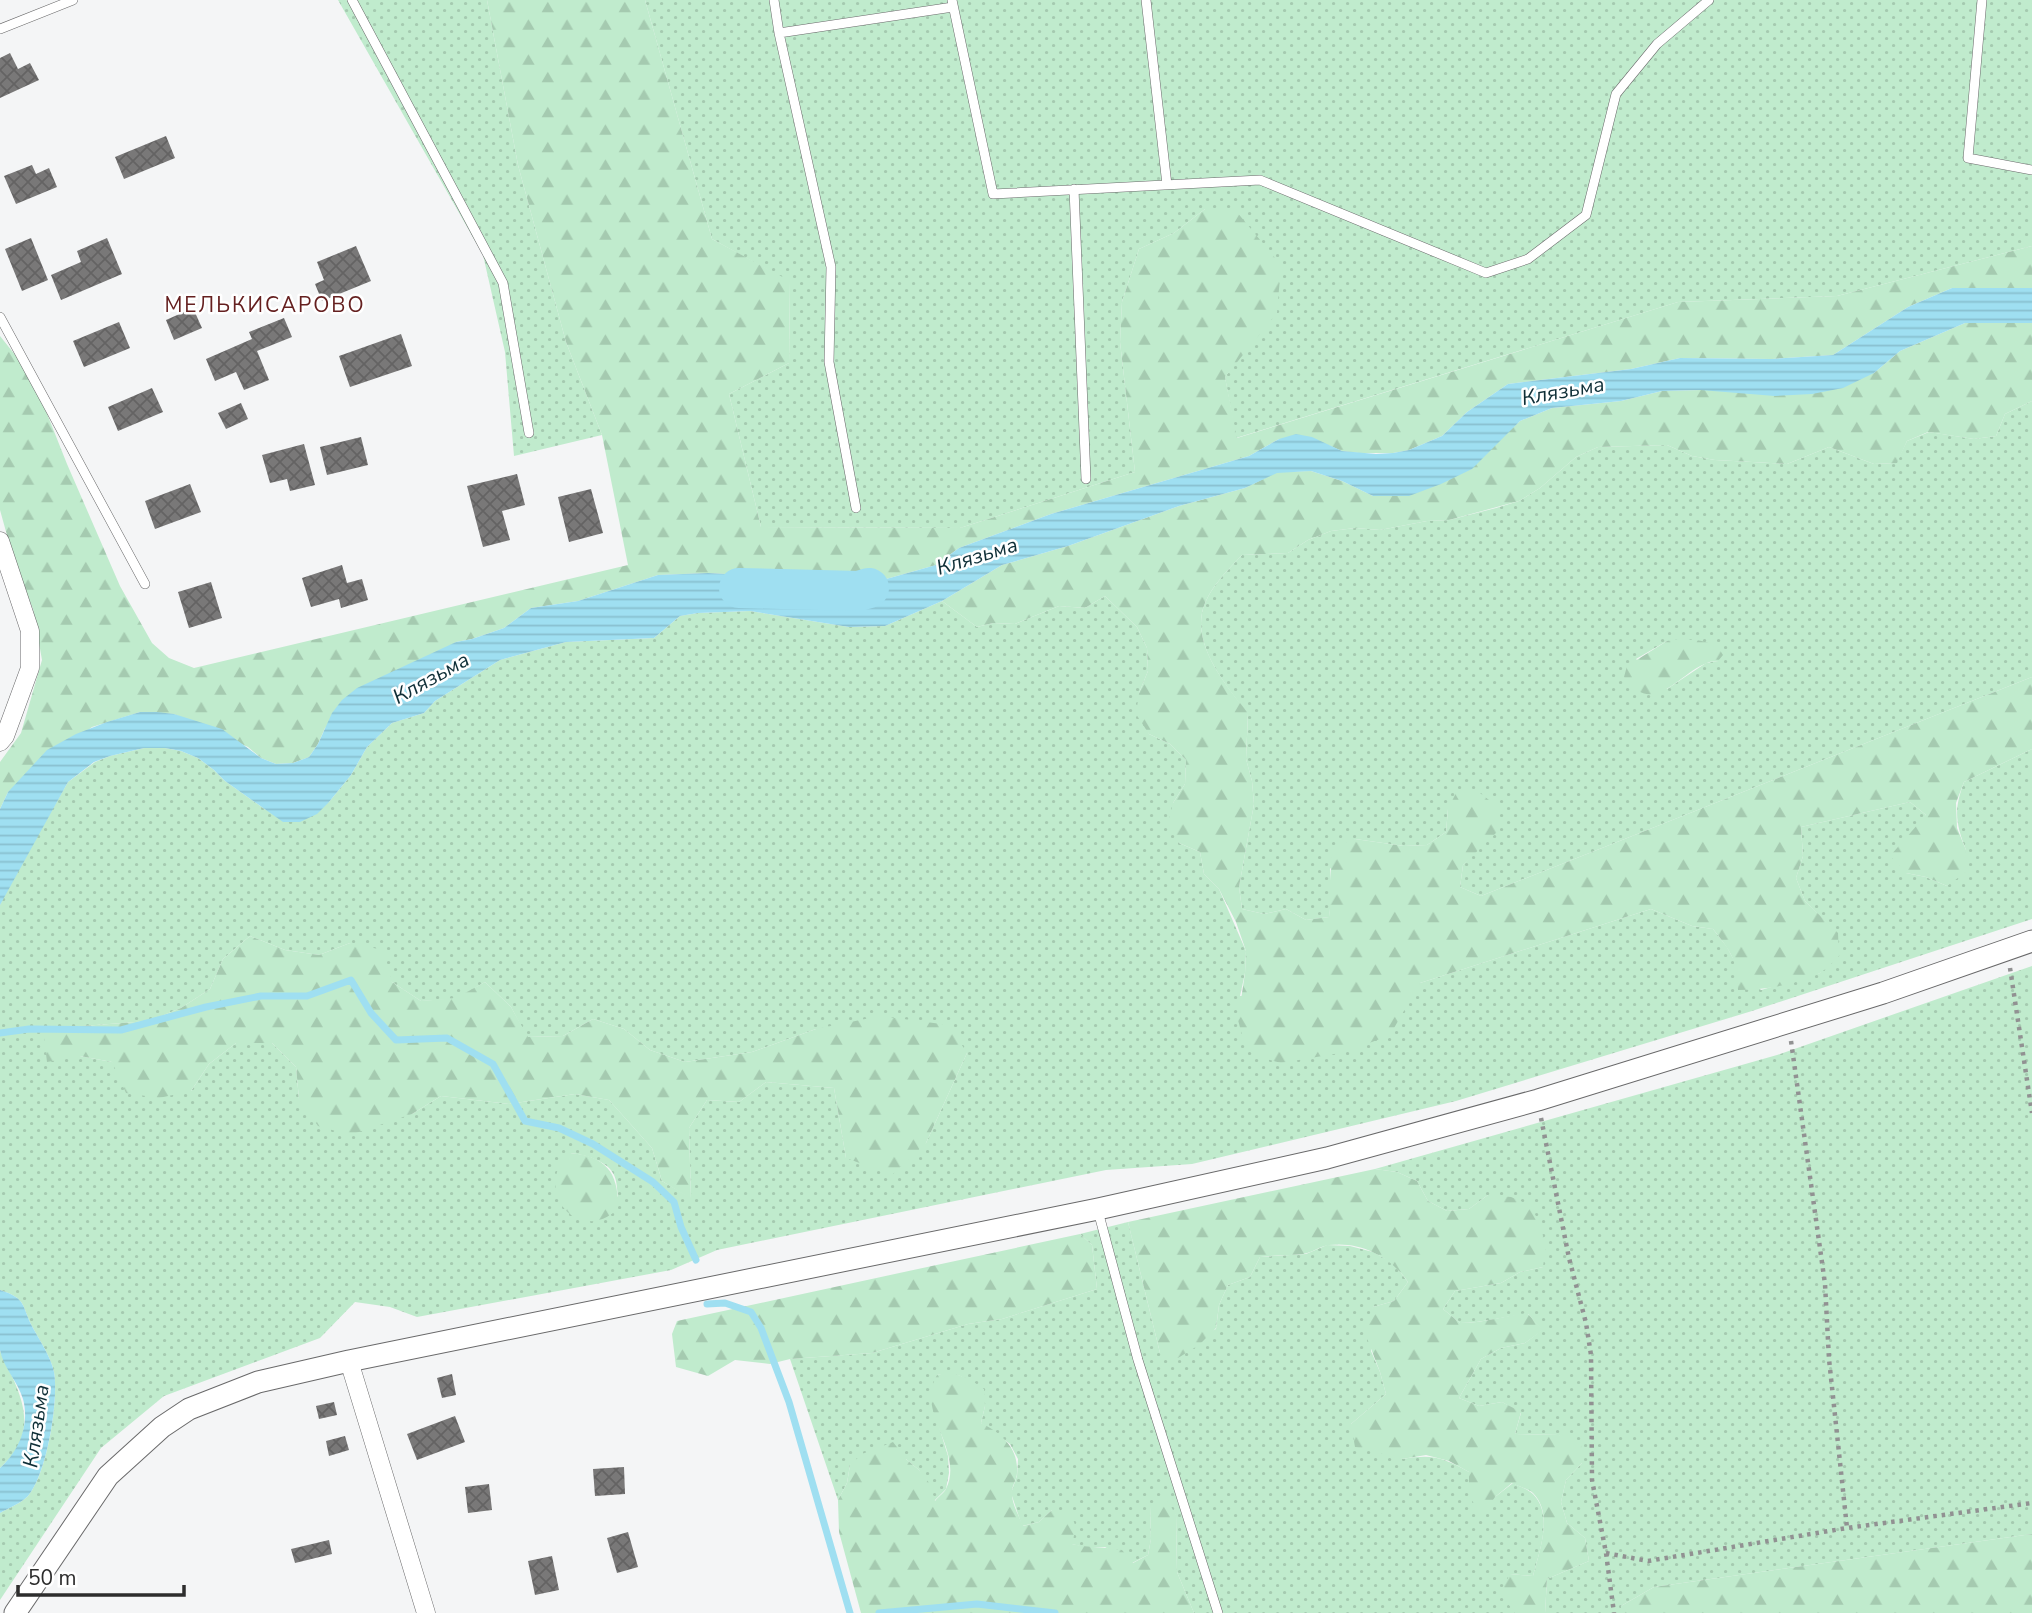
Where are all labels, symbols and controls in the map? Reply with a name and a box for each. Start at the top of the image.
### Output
district label: МЕЛЬКИСАРОВО [164,291,366,319]
water label: Клязьма [1519,370,1607,412]
water label: Клязьма [933,530,1021,582]
water label: Клязьма [388,645,474,711]
water label: Клязьма [16,1383,56,1469]
scale bar [18,1554,184,1598]
text: 50 m [28,1564,77,1592]

